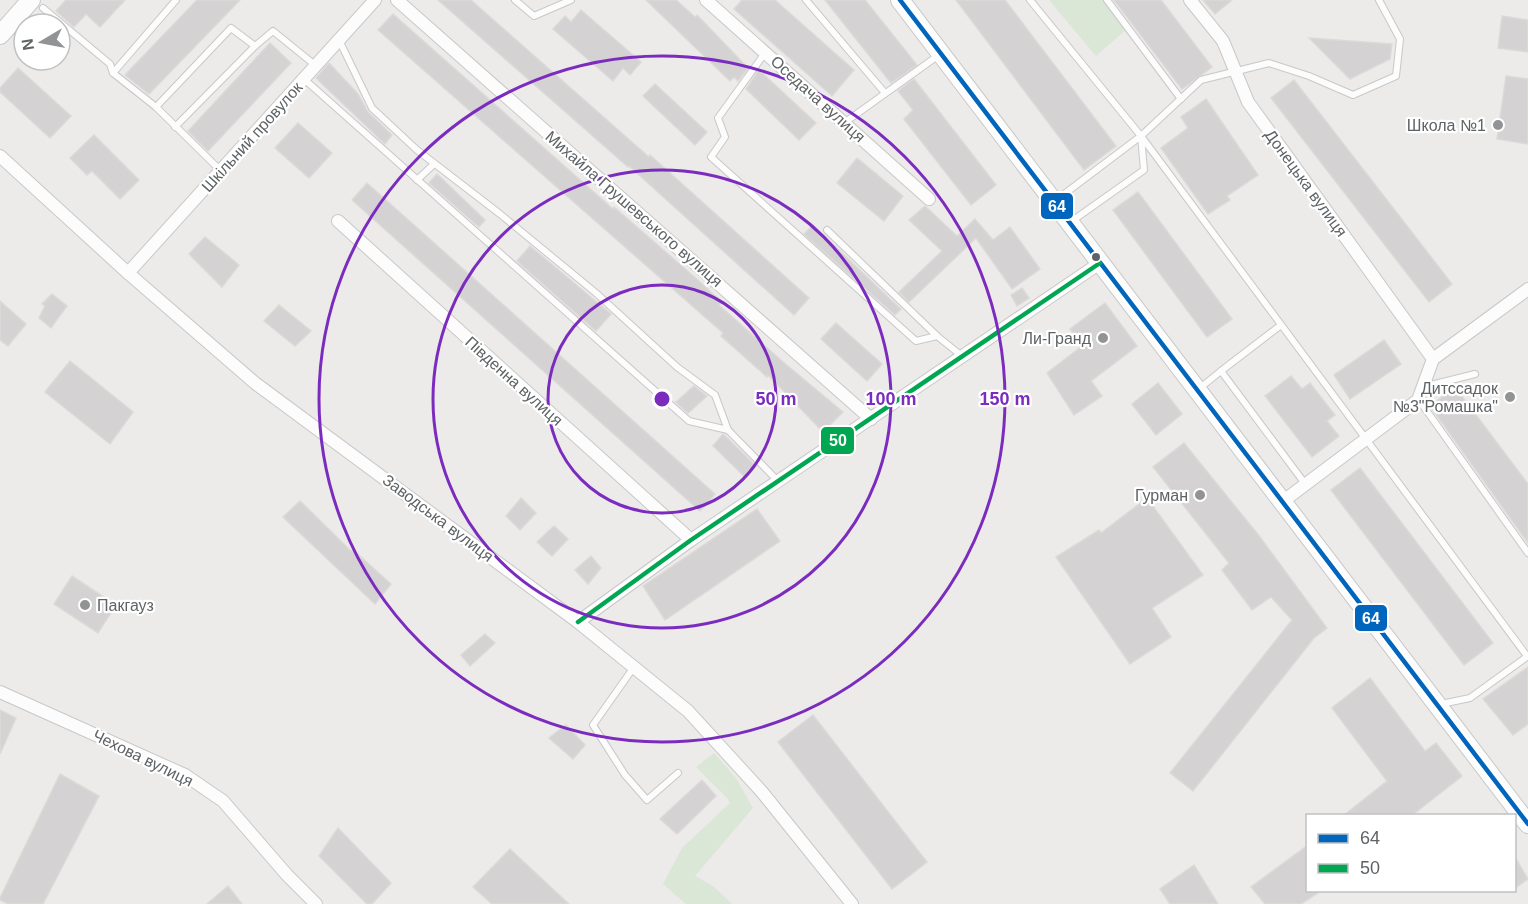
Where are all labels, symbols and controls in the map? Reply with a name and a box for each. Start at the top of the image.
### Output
north arrow [12,12,72,72]
text: N [18,37,37,52]
street label: Оседача вулиця [768,52,868,146]
street label: Шкільний провулок [198,78,306,195]
place label: Школа №1 [1407,117,1486,134]
marker: Школа №1 [1491,118,1505,132]
street label: Донецька вулиця [1262,126,1350,240]
street label: Михайла Грушевського вулиця [542,128,726,290]
line badge: 64 [1040,192,1074,220]
text: 64 [1048,198,1066,215]
unlabelled marker [1090,251,1102,263]
place label: Ли-Гранд [1023,330,1092,347]
marker: Ли-Гранд [1096,331,1110,345]
street label: Південна вулиця [462,333,566,429]
place label: Дитссадок №3"Ромашка" [1393,380,1499,415]
centre of rings [652,389,672,409]
text: 50 m [755,389,797,409]
text: 100 m [865,389,917,409]
text: 150 m [979,389,1031,409]
marker: Дитссадок №3"Ромашка" [1503,390,1517,404]
line badge: 50 [820,426,855,455]
text: 50 [829,432,847,449]
street label: Заводська вулиця [379,471,497,565]
place label: Гурман [1135,487,1188,504]
marker: Гурман [1193,488,1207,502]
place label: Пакгауз [97,597,154,614]
marker: Пакгауз [78,598,92,612]
line badge: 64 [1354,604,1388,632]
text: 64 [1362,610,1380,627]
street label: Чехова вулиця [90,726,196,790]
legend [1306,814,1516,892]
text: 64 [1360,828,1380,848]
text: 50 [1360,858,1380,878]

